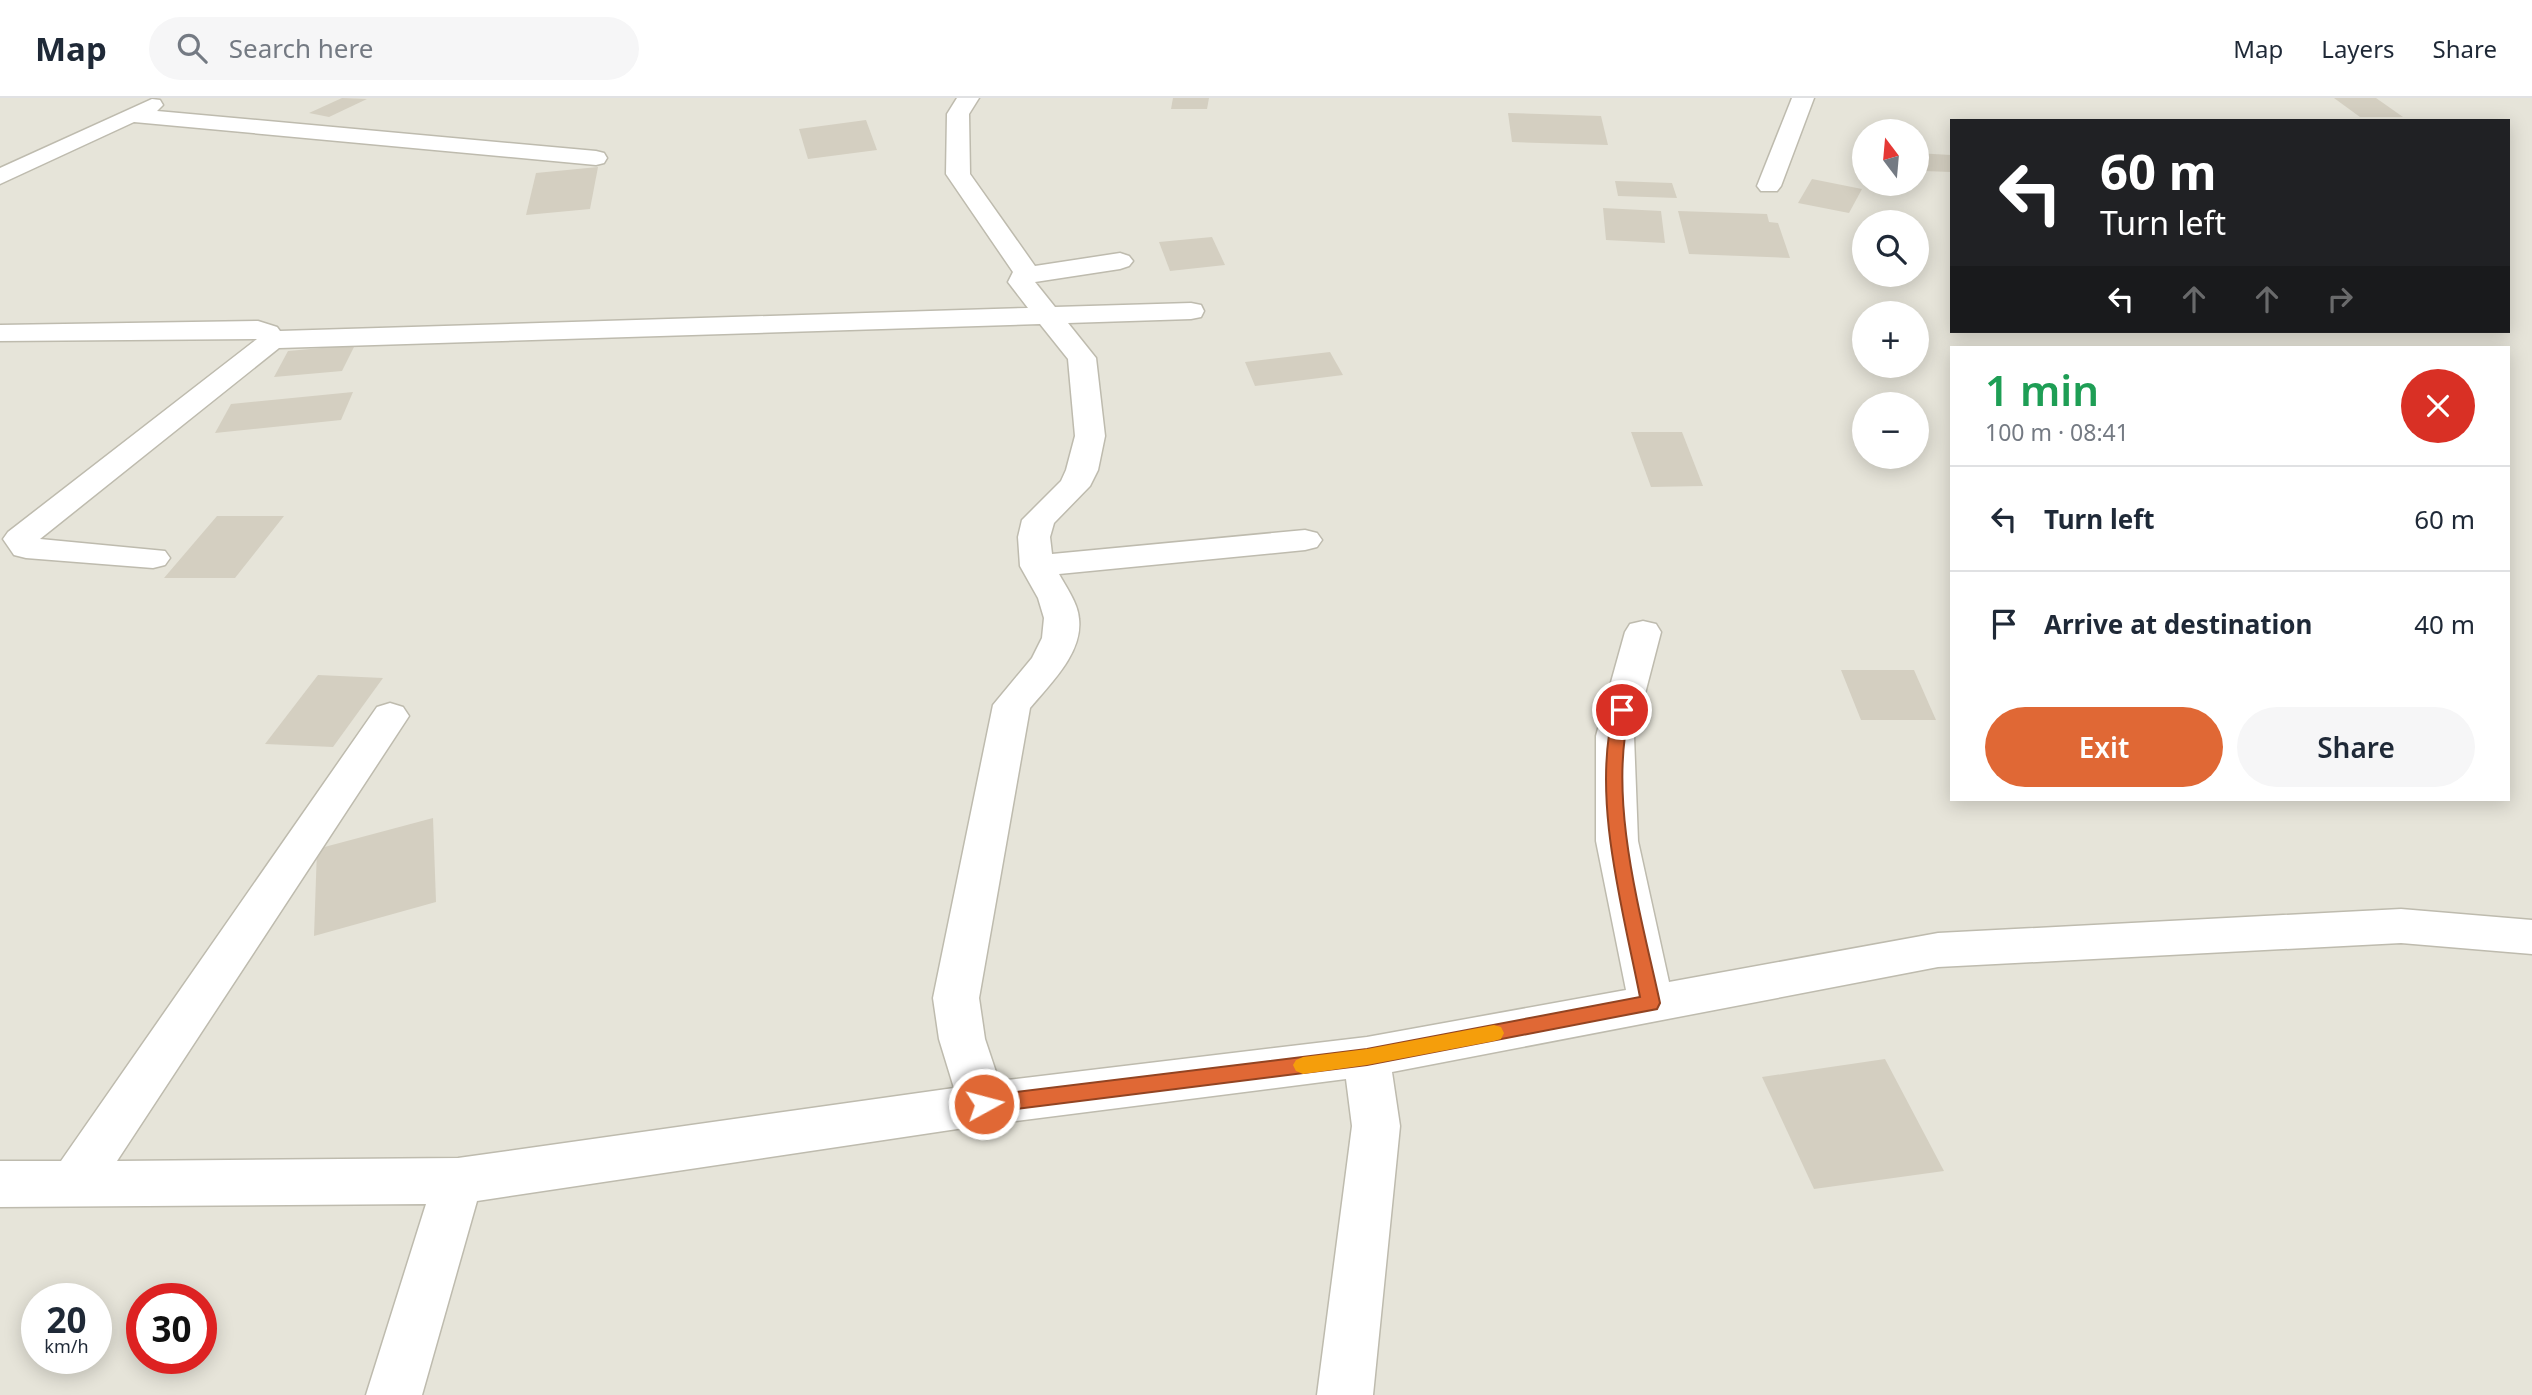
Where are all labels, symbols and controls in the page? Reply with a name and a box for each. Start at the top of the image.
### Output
search box [149,17,639,80]
text: Map [35,26,107,71]
icon: search [173,29,211,67]
text: Search here [229,30,373,66]
text: Map [2233,32,2283,65]
text: Layers [2321,32,2395,65]
text: Share [2433,32,2497,65]
north arrow [1852,119,1928,196]
map controls [1852,119,1929,469]
text: 60 m [2100,138,2217,204]
icon: left [1985,147,2076,238]
text: Turn left [2100,201,2226,244]
button: search [1852,210,1929,287]
icon: left [2102,280,2140,318]
icon: ahead [2175,280,2213,318]
icon: ahead [2248,280,2286,318]
icon: right [2321,280,2359,318]
button: + [1852,301,1929,378]
text: 1 min [1985,361,2099,418]
button: close [2401,369,2475,443]
button: − [1852,392,1929,469]
text: 100 m · 08:41 [1985,416,2129,448]
icon: left [1985,500,2023,538]
text: Turn left [2044,501,2155,537]
text: 60 m [2414,501,2475,537]
icon: arrive [1985,605,2023,643]
text: Arrive at destination [2044,606,2313,642]
text: 40 m [2414,606,2475,642]
pin [1592,680,1652,740]
icon: arrive [1603,691,1641,729]
button: Exit [1985,707,2223,787]
button: Share [2237,707,2475,787]
position arrow [947,1067,1021,1141]
speed limit sign: 30 [126,1283,217,1374]
text: 20 [46,1296,87,1343]
text: km/h [44,1334,89,1358]

